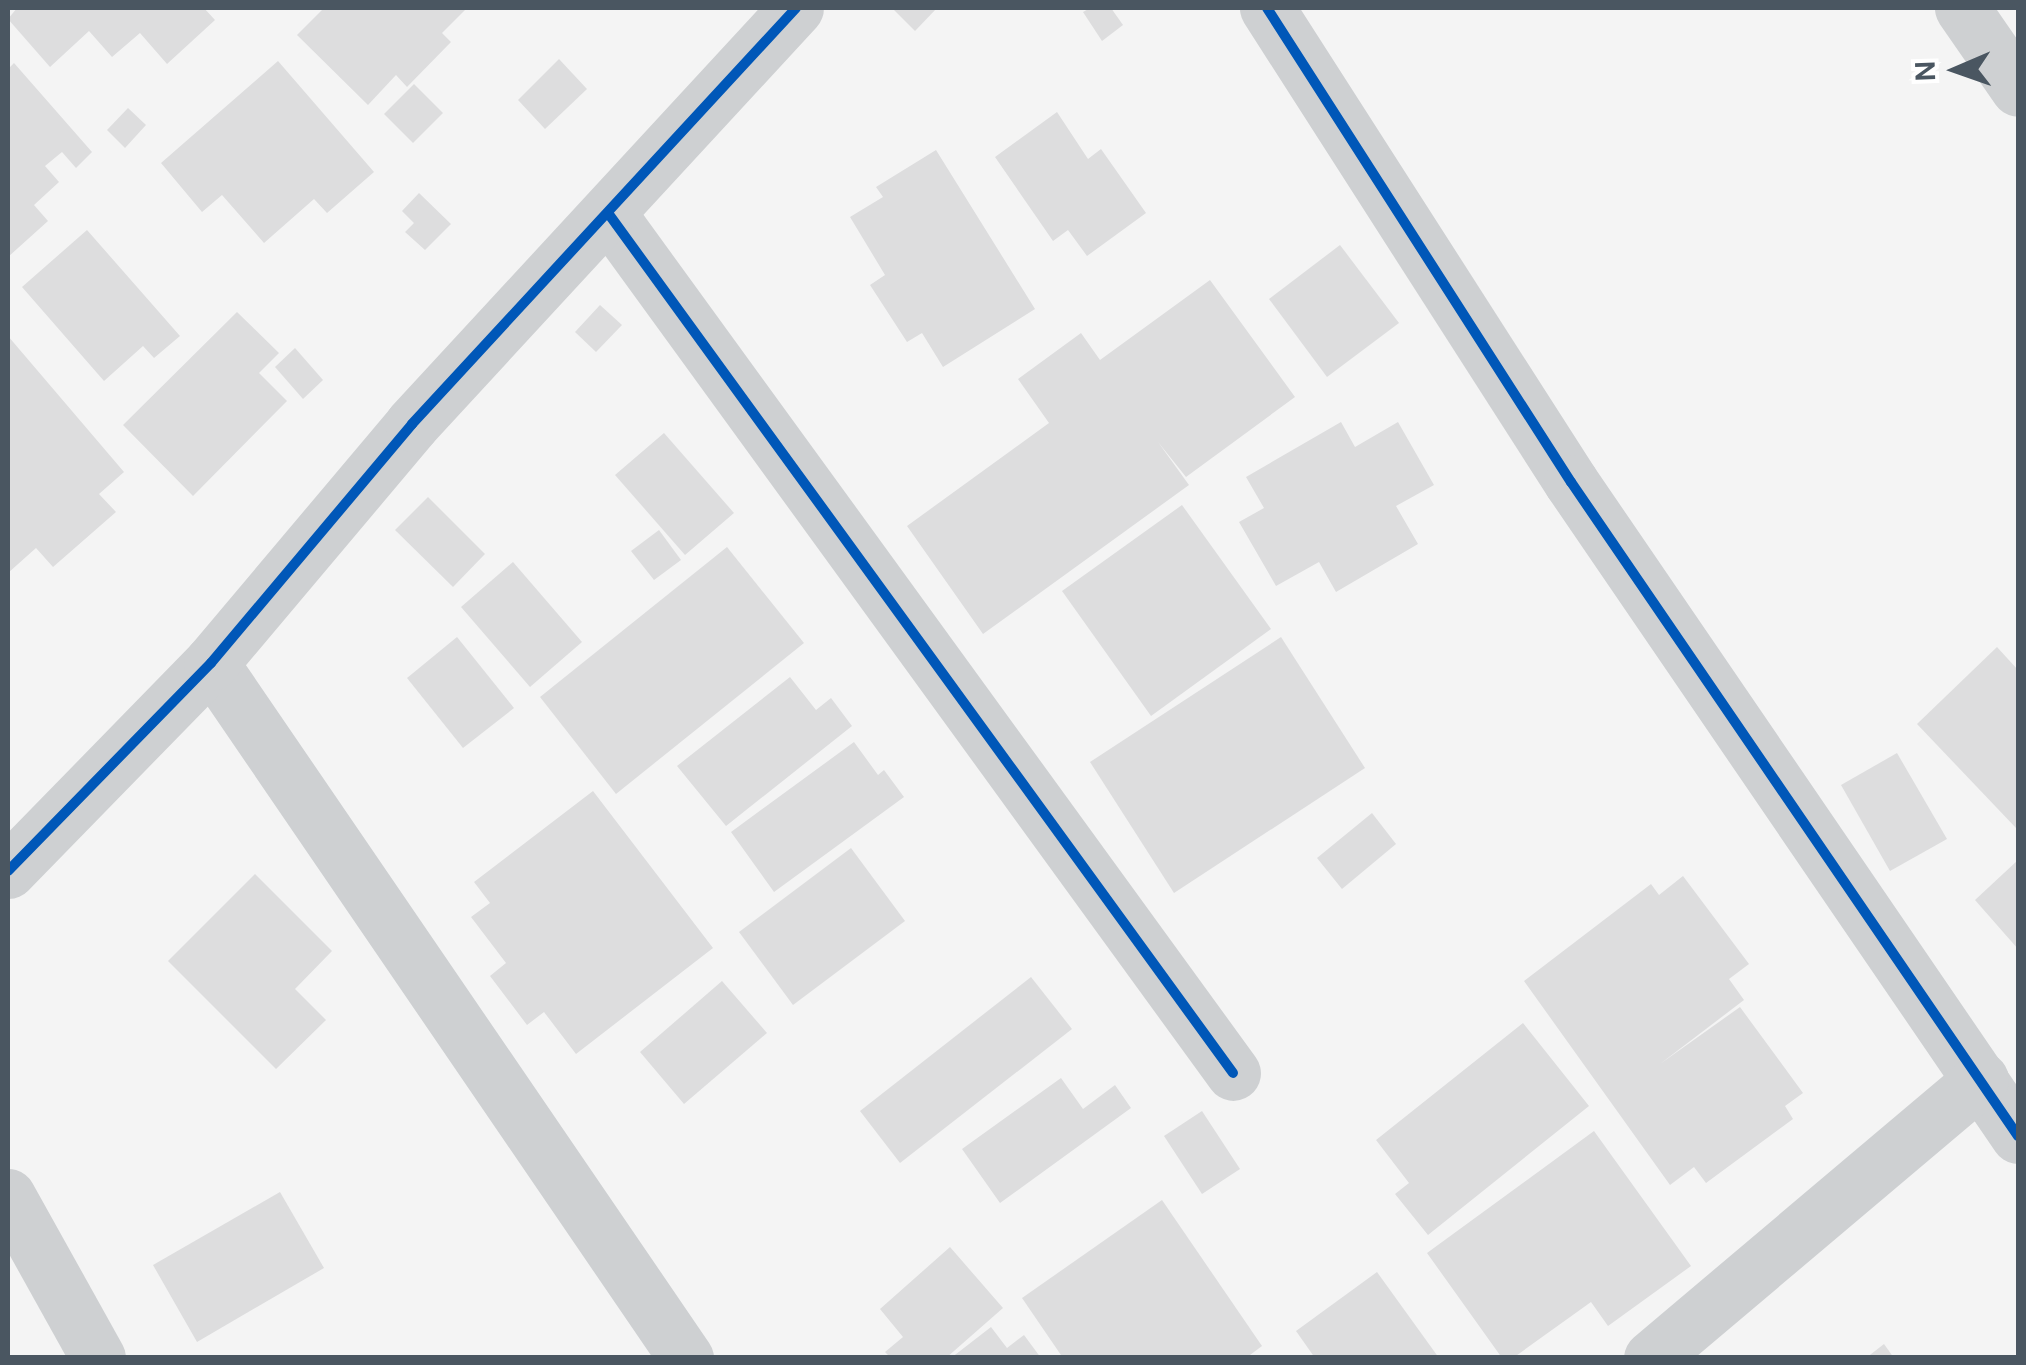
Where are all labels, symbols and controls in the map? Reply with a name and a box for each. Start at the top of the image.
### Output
north arrow [1906,20,2006,120]
text: N [1907,60,1944,82]

